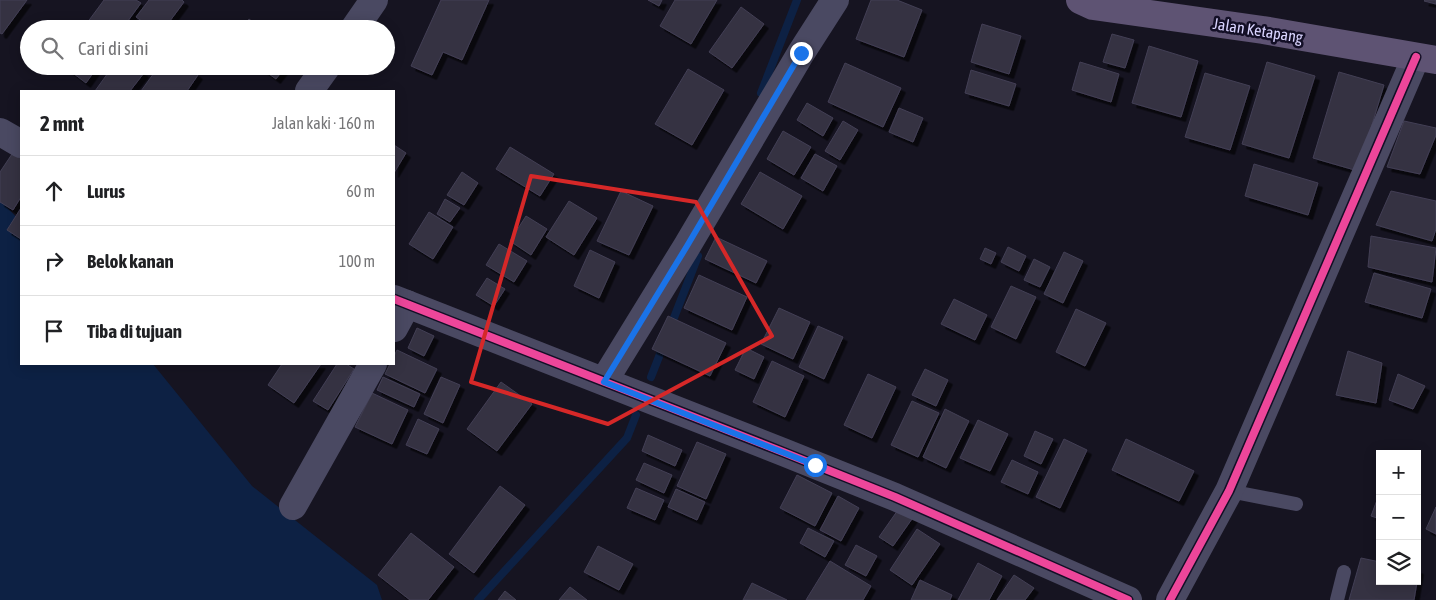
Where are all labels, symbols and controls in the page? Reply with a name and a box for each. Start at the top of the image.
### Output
street label: Jalan Ketapang [1212,14,1304,47]
search box [20,20,395,75]
icon: search [38,34,66,62]
text: Cari di sini [78,37,149,59]
route end [790,42,813,65]
text: 2 mnt [40,111,84,135]
text: Jalan kaki · 160 m [272,114,375,132]
icon: ahead [40,177,68,205]
text: Lurus [87,180,125,202]
text: 60 m [346,182,375,200]
icon: right [40,247,68,275]
text: Belok kanan [87,250,174,272]
text: 100 m [339,252,375,270]
icon: arrive [40,317,68,345]
text: Tiba di tujuan [87,320,182,342]
map controls [1376,450,1421,585]
button: + [1376,450,1421,495]
route start [804,454,827,477]
button: − [1376,495,1421,540]
button: layers [1376,540,1421,585]

